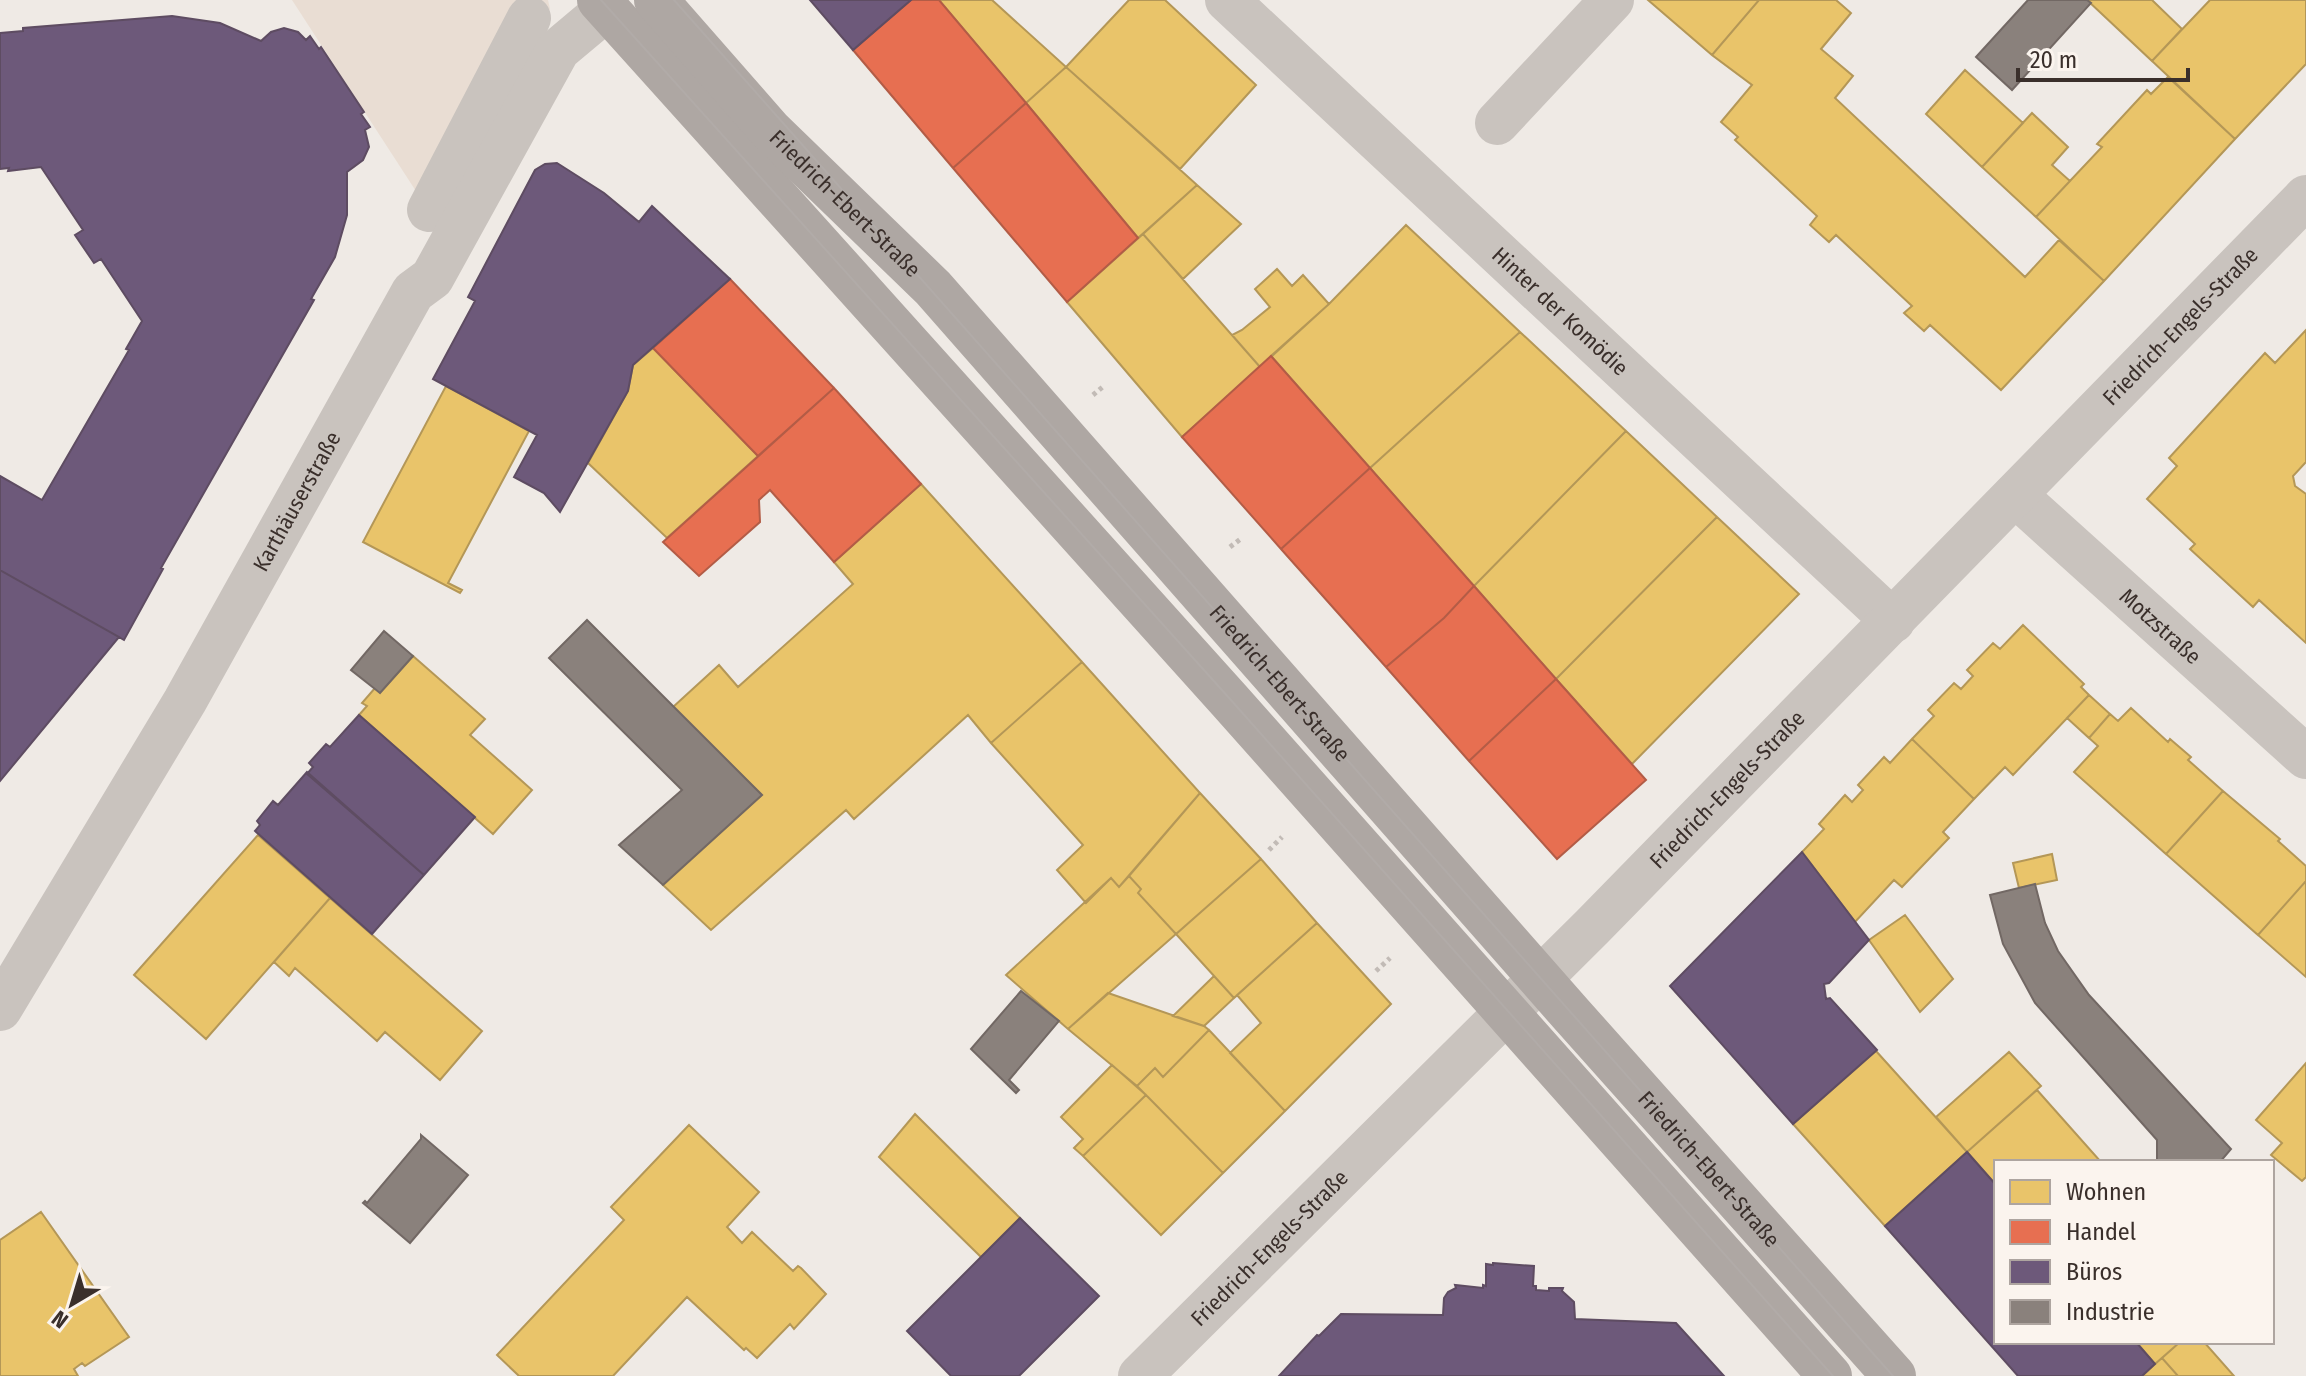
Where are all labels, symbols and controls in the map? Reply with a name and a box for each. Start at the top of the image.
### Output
scale bar [2018,32,2188,82]
text: 20 m [2030,46,2077,74]
street label: Friedrich-Ebert-Straße [764,124,927,282]
street label: Hinter der Komödie [1487,241,1634,381]
street label: Friedrich-Engels-Straße [2097,241,2263,411]
street label: Karthäuserstraße [247,427,346,576]
street label: Motzstraße [2114,583,2207,670]
street label: Friedrich-Ebert-Straße [1204,599,1356,767]
street label: Friedrich-Engels-Straße [1644,704,1810,874]
street label: Friedrich-Ebert-Straße [1633,1085,1786,1252]
legend [1994,1160,2274,1344]
street label: Friedrich-Engels-Straße [1185,1164,1353,1332]
text: Wohnen [2066,1178,2146,1206]
text: Handel [2066,1218,2136,1246]
text: Büros [2066,1258,2122,1286]
north arrow [32,1264,112,1344]
text: Industrie [2066,1298,2155,1326]
text: N [46,1305,74,1334]

